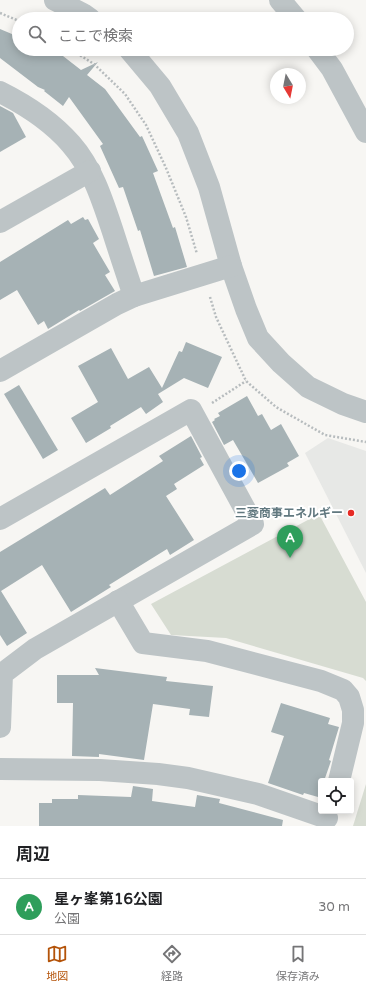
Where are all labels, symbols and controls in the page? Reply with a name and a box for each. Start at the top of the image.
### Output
search box [12,12,354,56]
icon: search [26,23,48,45]
text: ここで検索 [58,27,133,45]
north arrow [270,68,306,104]
your location [229,461,249,481]
place label: 三菱商事エネルギー [235,506,343,520]
marker: 三菱商事エネルギー [346,508,356,518]
pin: A [277,525,303,558]
map controls [318,778,354,814]
button: locate [318,778,354,814]
text: 周辺 [16,844,50,865]
text: 星ヶ峯第16公園 [54,890,163,908]
text: A [24,899,34,915]
text: 30 m [318,899,350,915]
text: 公園 [54,911,80,927]
tab: 地図 [46,943,68,983]
tab: 経路 [161,943,183,983]
tab: 保存済み [276,943,320,983]

